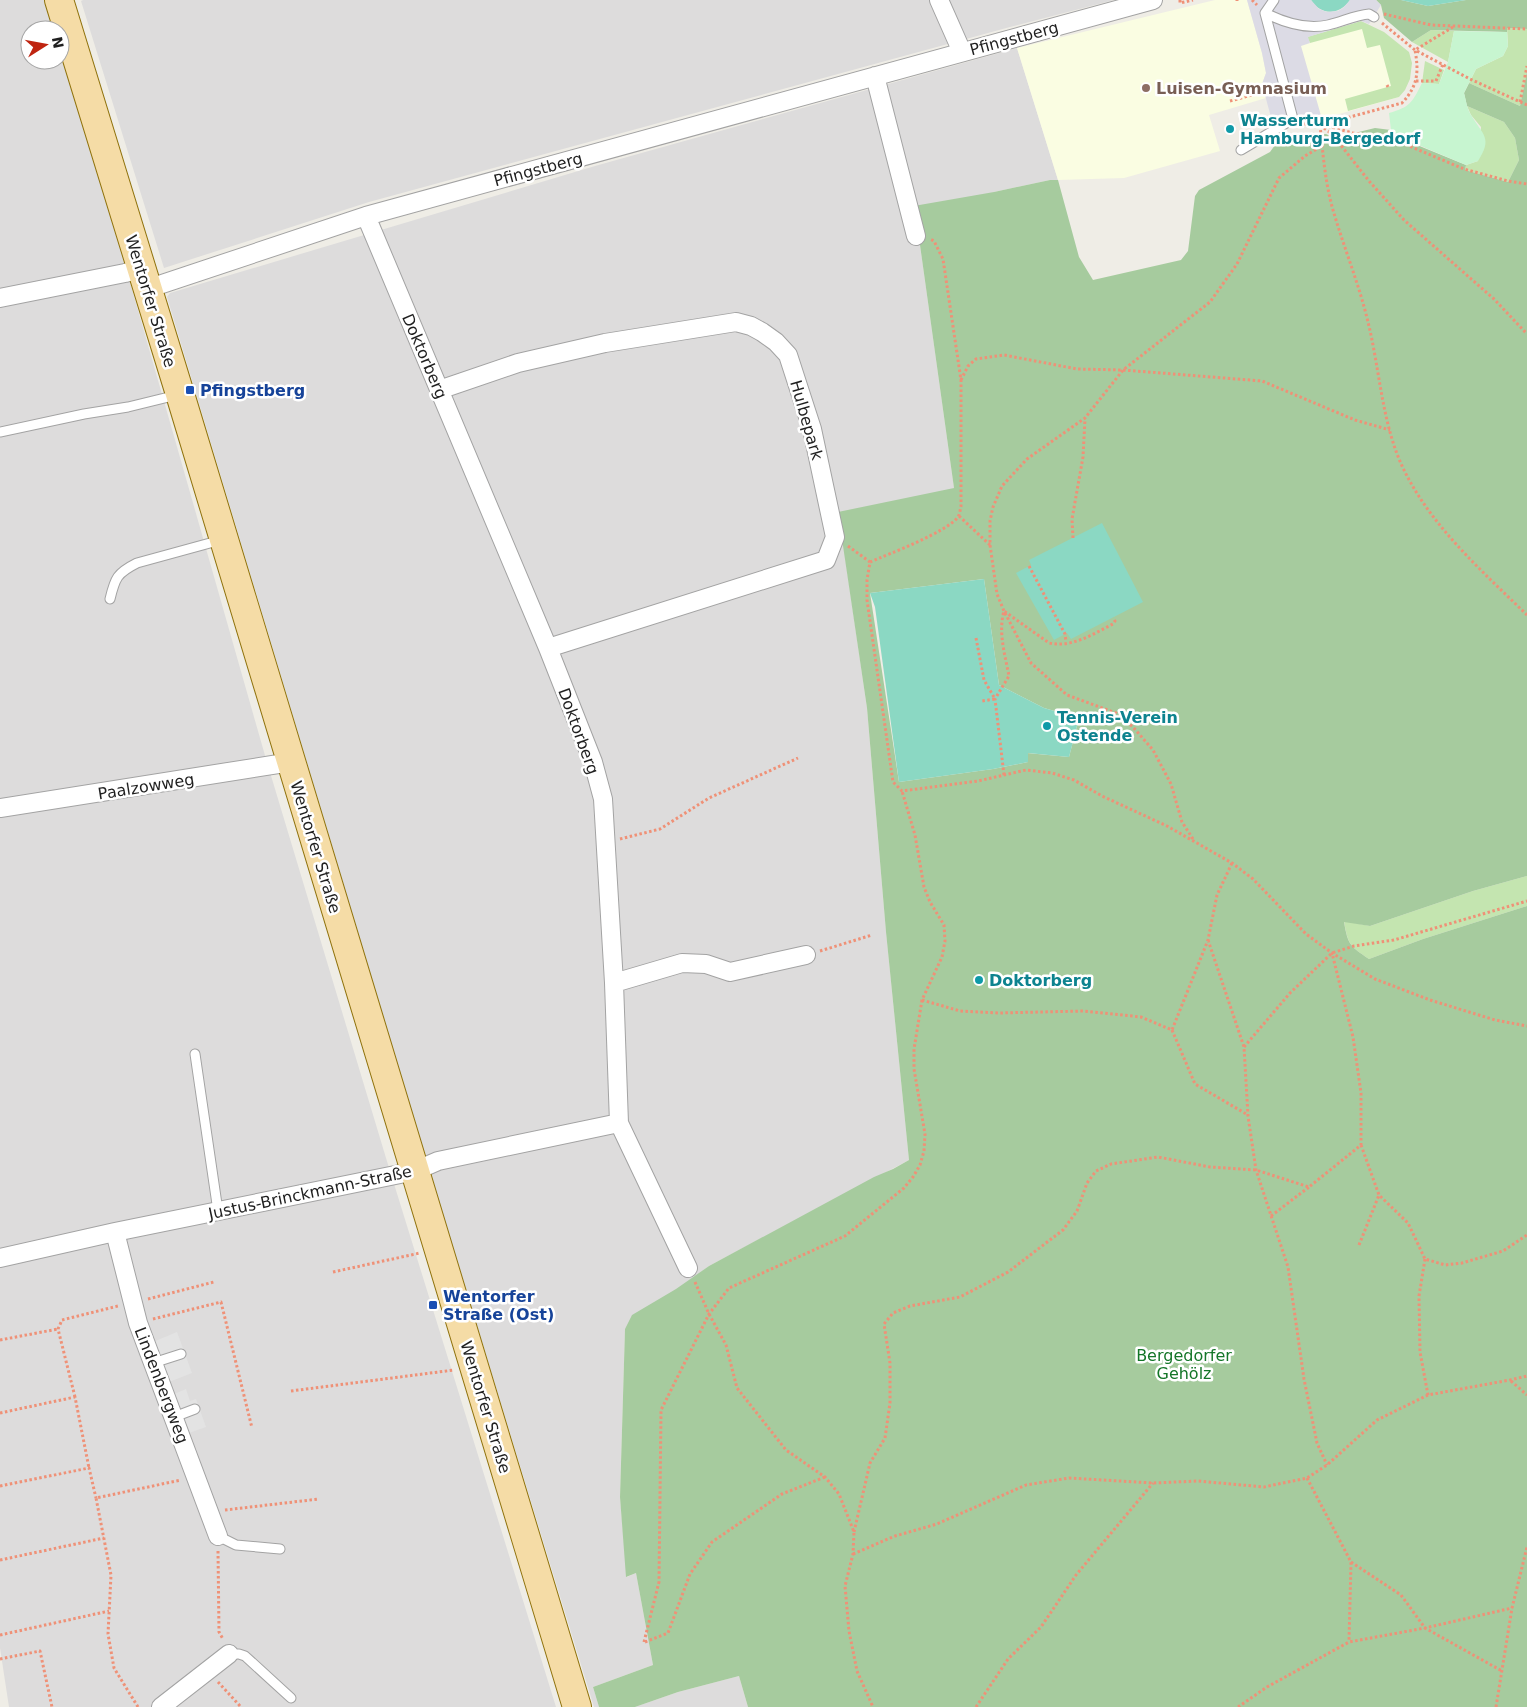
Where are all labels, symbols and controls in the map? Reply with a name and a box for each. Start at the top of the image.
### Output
street label: Pfingstberg [968,18,1061,59]
north arrow [20,20,70,70]
text: N [49,35,67,50]
place label: Luisen-Gymnasium [1156,79,1327,98]
marker: Luisen-Gymnasium [1140,82,1152,94]
place label: Wasserturm Hamburg-Bergedorf [1240,111,1421,148]
marker: Wasserturm Hamburg-Bergedorf [1224,123,1236,135]
street label: Pfingstberg [492,149,585,190]
street label: Wentorfer Straße [121,233,180,370]
street label: Doktorberg [398,311,451,402]
street label: Hulbepark [786,378,827,463]
place label: Pfingstberg [200,381,305,400]
marker: Pfingstberg [184,384,196,396]
street label: Doktorberg [554,685,603,777]
place label: Tennis-Verein Ostende [1057,708,1178,745]
marker: Tennis-Verein Ostende [1041,720,1053,732]
street label: Paalzowweg [97,769,196,803]
street label: Wentorfer Straße [286,779,345,916]
place label: Doktorberg [989,971,1092,990]
marker: Doktorberg [973,974,985,986]
street label: Justus-Brinckmann-Straße [206,1162,414,1224]
place label: Wentorfer Straße (Ost) [443,1287,554,1324]
marker: Wentorfer Straße (Ost) [427,1299,439,1311]
street label: Lindenbergweg [131,1324,192,1446]
street label: Wentorfer Straße [456,1339,515,1476]
park label: Bergedorfer Gehölz [1136,1346,1232,1383]

